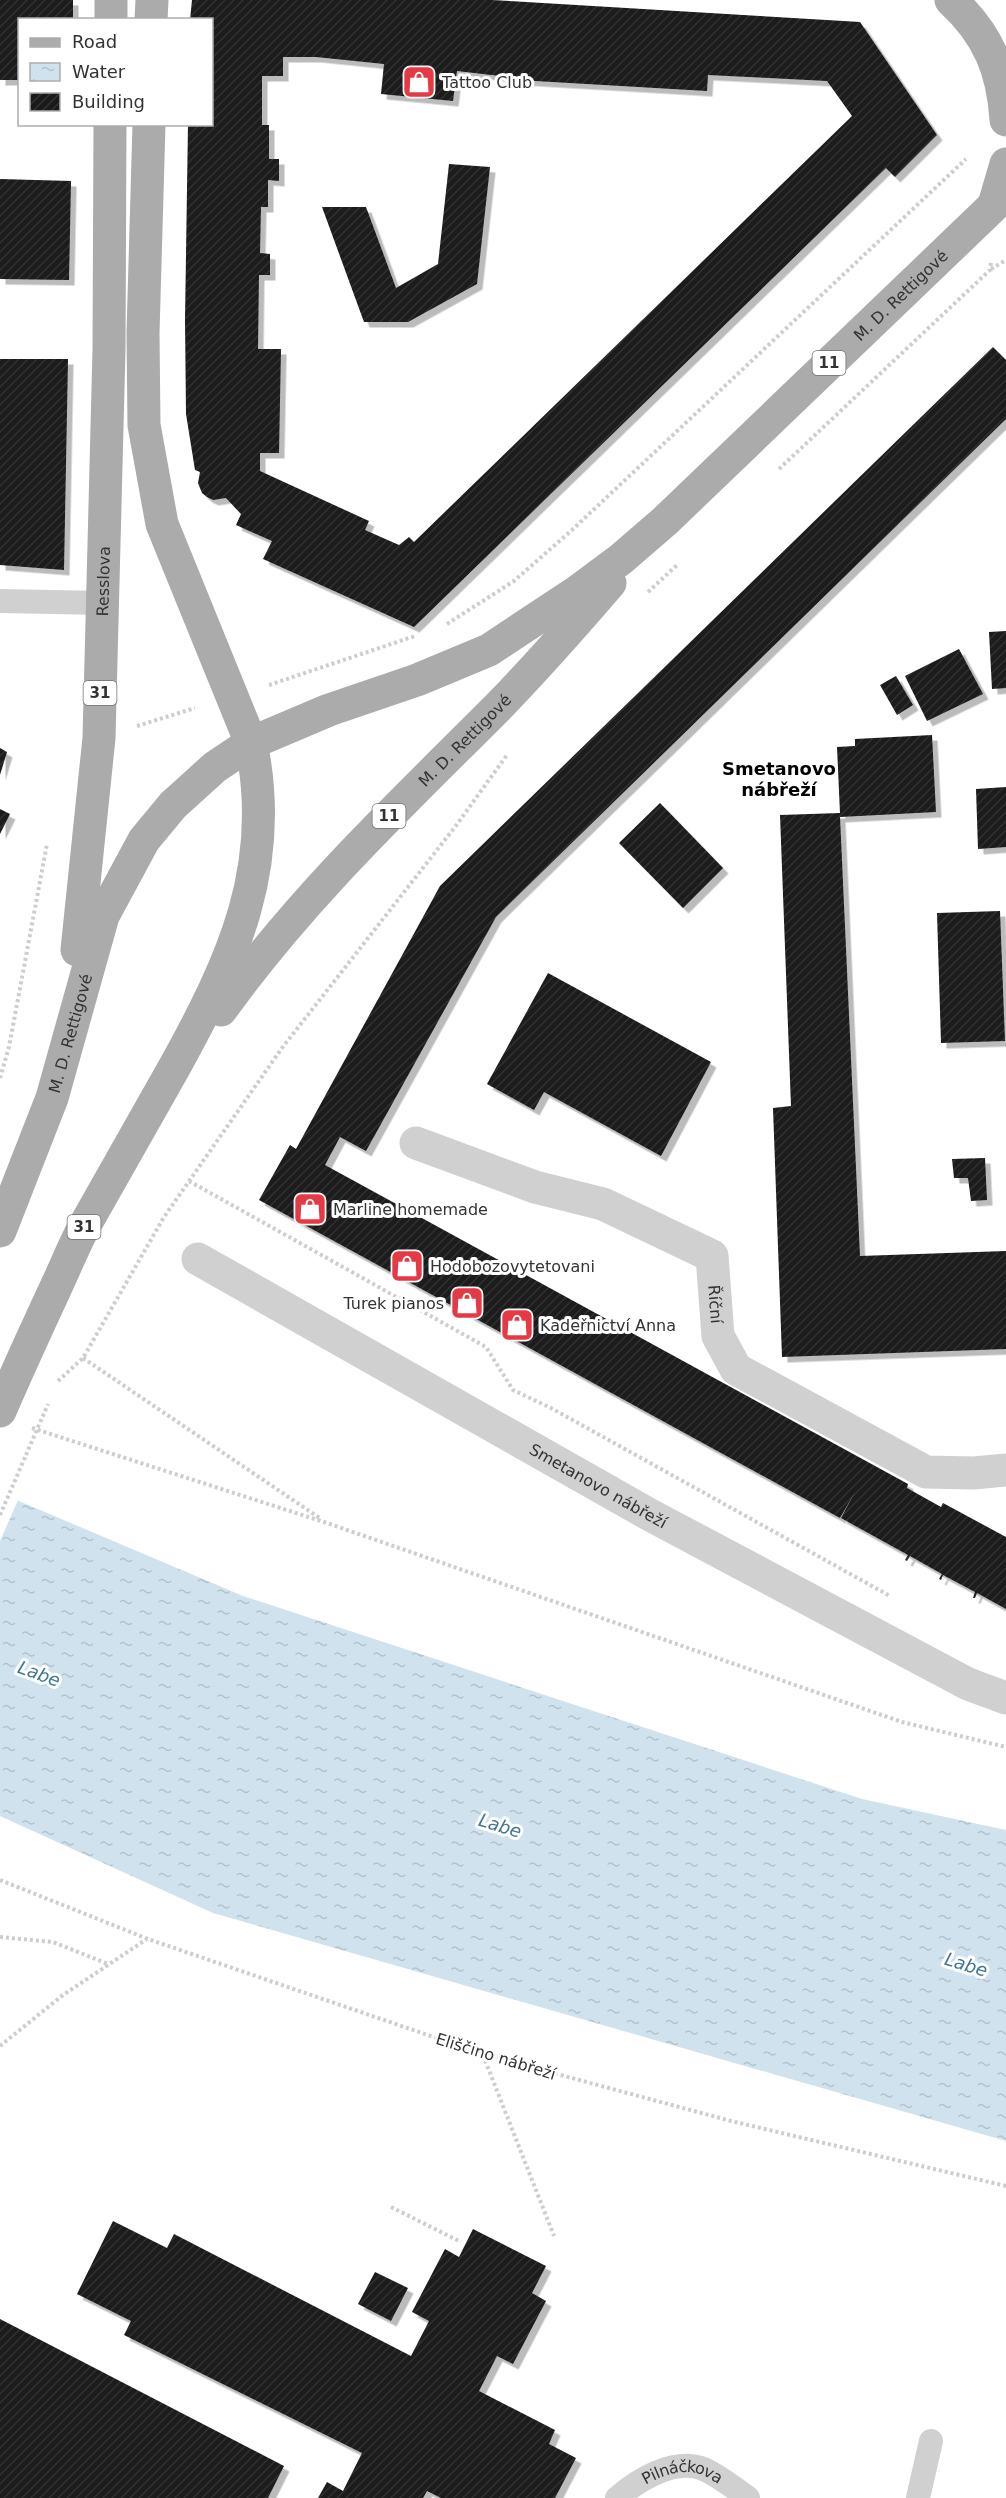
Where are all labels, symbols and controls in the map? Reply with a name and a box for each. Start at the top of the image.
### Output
legend [18,18,213,126]
text: Road [72,31,117,52]
text: Water [72,61,126,82]
shop icon: Tattoo Club [401,64,437,100]
place label: Tattoo Club [441,73,532,92]
text: Building [72,91,145,112]
street label: M. D. Rettigové [850,246,952,345]
road number: 11 [812,351,846,375]
street label: Resslova [93,546,114,617]
road number: 31 [84,681,116,705]
street label: M. D. Rettigové [415,690,515,791]
district label: Smetanovo nábřeží [722,758,836,800]
road number: 11 [372,804,406,828]
street label: M. D. Rettigové [45,972,96,1095]
shop icon: Marline homemade [292,1191,328,1227]
place label: Marline homemade [333,1200,488,1219]
road number: 31 [68,1215,100,1239]
shop icon: Hodobozovytetovani [389,1248,425,1284]
place label: Hodobozovytetovani [430,1257,595,1276]
street label: Říční [704,1284,726,1325]
shop icon: Turek pianos [449,1285,485,1321]
place label: Turek pianos [342,1294,444,1313]
shop icon: Kadeřnictví Anna [499,1307,535,1343]
place label: Kadeřnictví Anna [540,1316,676,1335]
street label: Smetanovo nábřeží [526,1440,671,1533]
water label: Labe [15,1656,63,1691]
water label: Labe [476,1809,524,1842]
water label: Labe [942,1948,990,1981]
street label: Eliščino nábřeží [433,2029,559,2084]
street label: Pilnáčkova [638,2457,727,2488]

